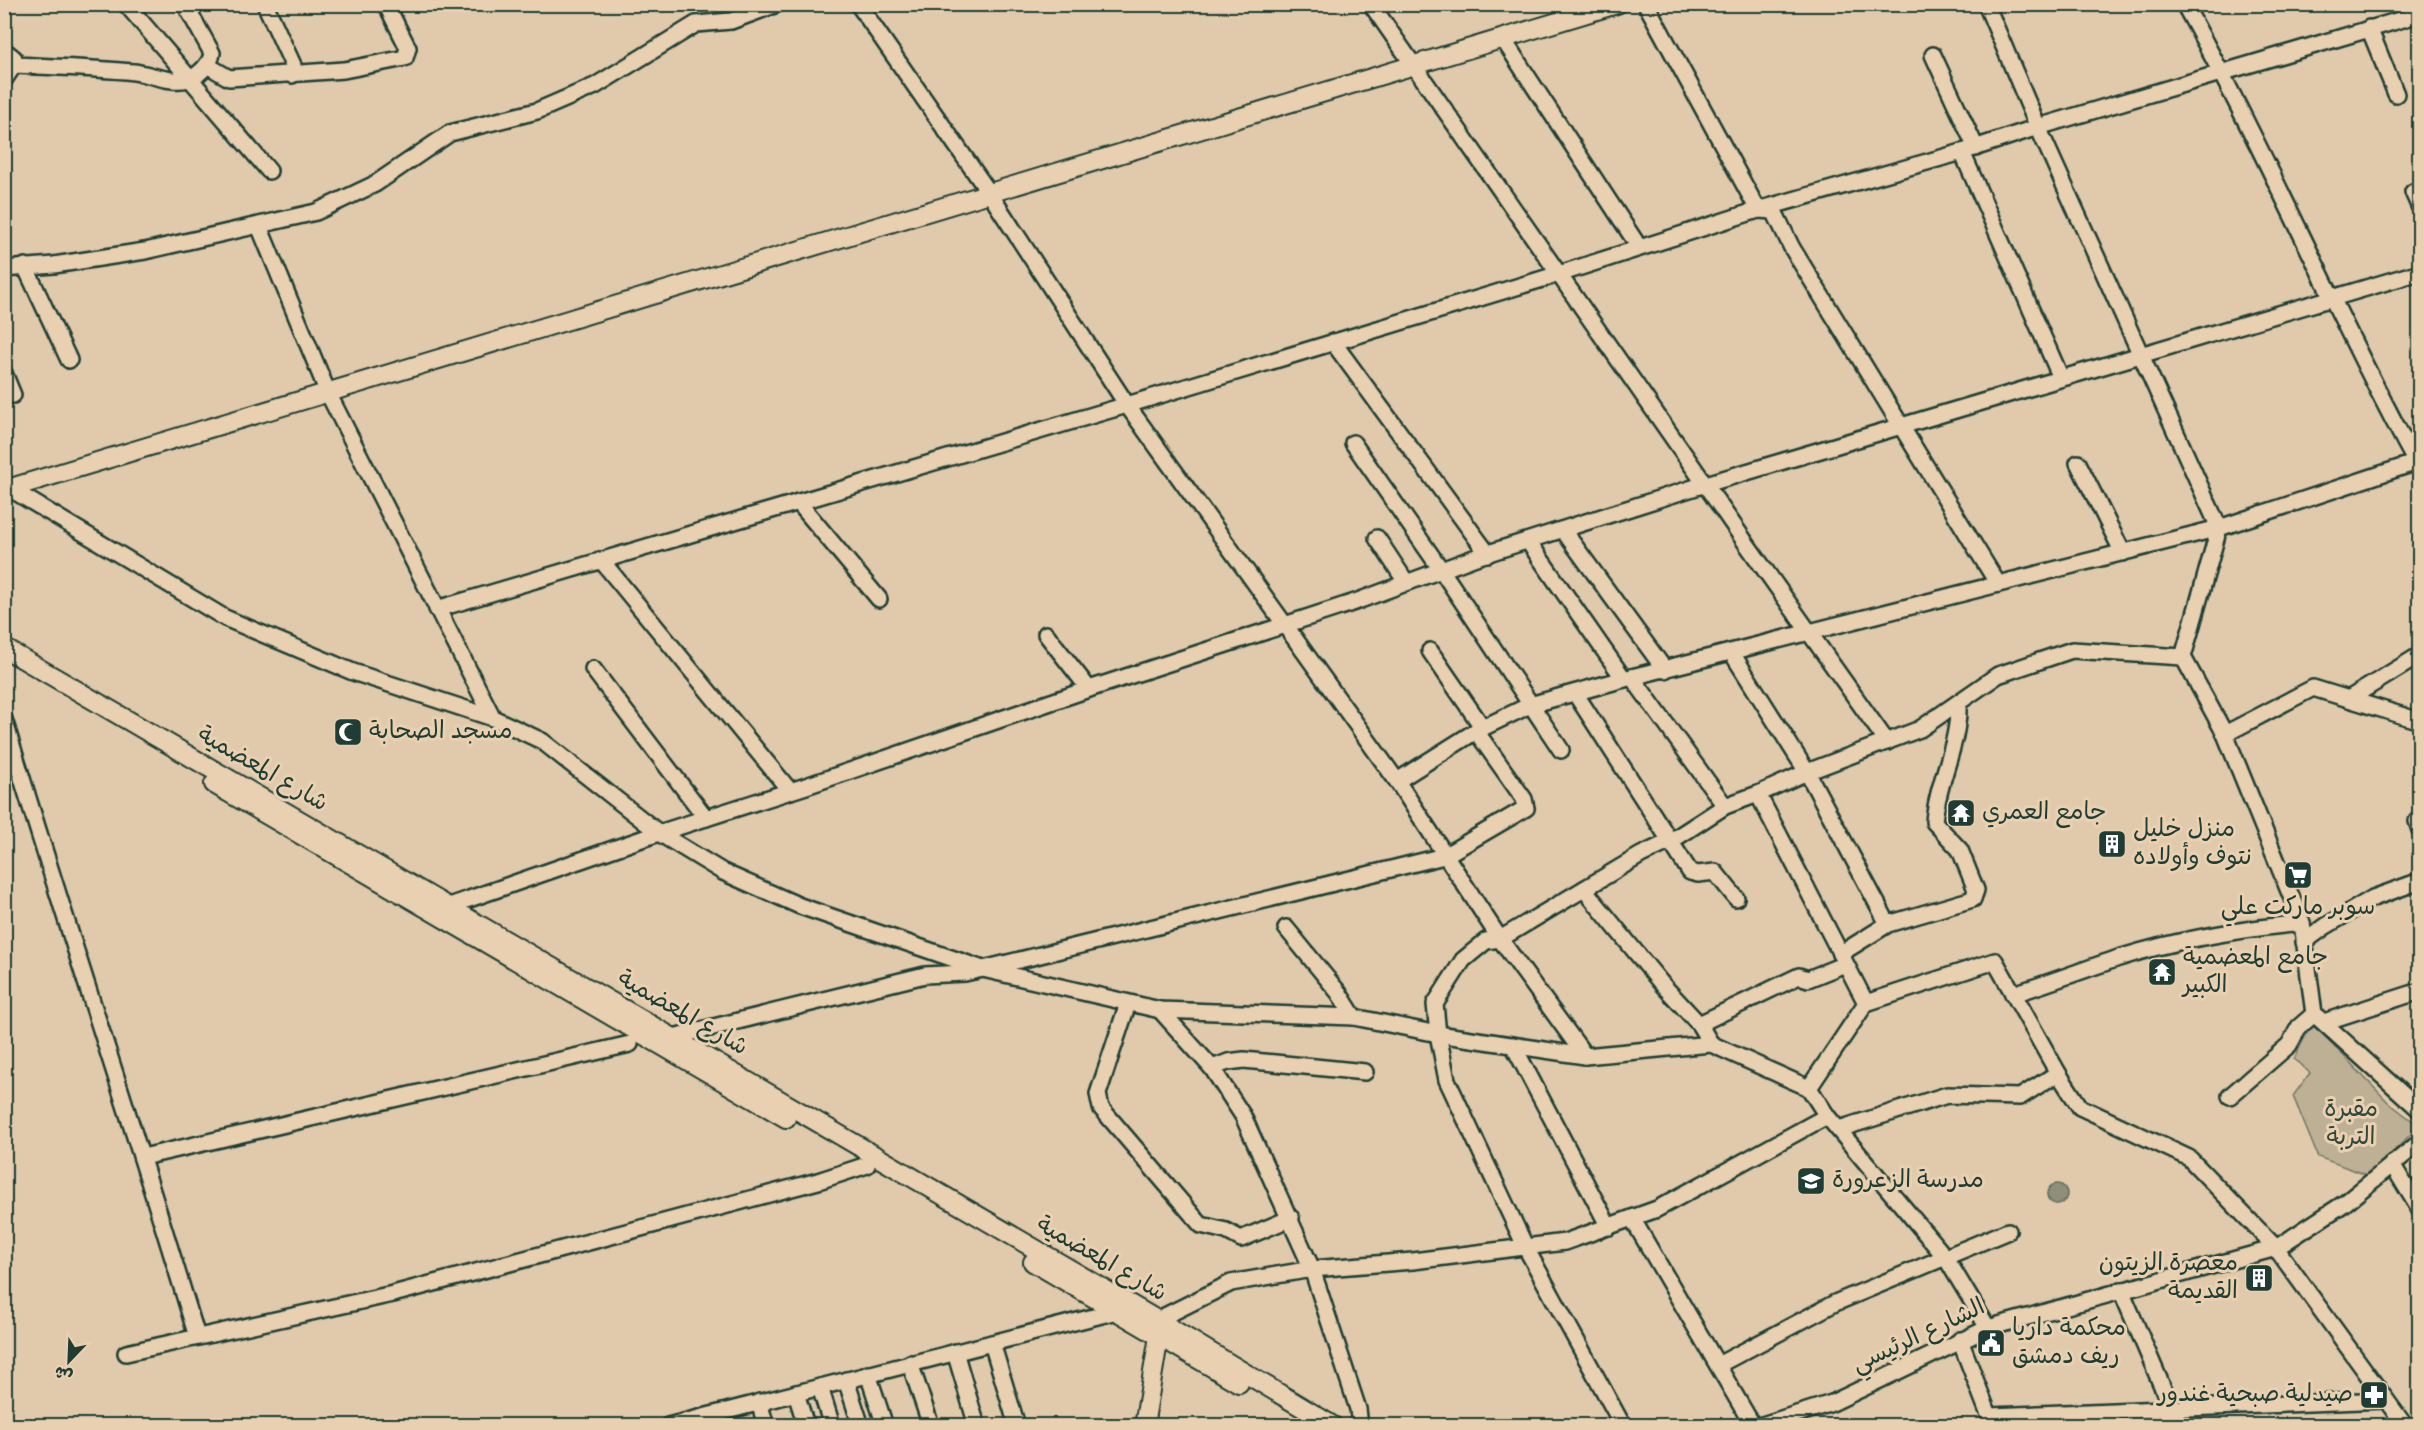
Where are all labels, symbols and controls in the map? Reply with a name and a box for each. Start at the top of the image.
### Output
place label: مسجد الصحابة [369,715,512,750]
mosque icon: مسجد الصحابة [332,716,364,748]
street label: شارع المعضمية [190,718,334,822]
place label: جامع العمري [1982,796,2106,831]
temple icon: جامع العمري [1945,797,1977,829]
place label: منزل خليل نتوف وأولاده [2133,813,2252,876]
building icon: منزل خليل نتوف وأولاده [2096,828,2128,860]
supermarket icon: سوبر ماركت علي [2282,859,2314,891]
place label: سوبر ماركت علي [2221,891,2375,927]
place label: جامع المعضمية الكبير [2181,941,2328,1004]
temple icon: جامع المعضمية الكبير [2146,956,2178,988]
street label: شارع المعضمية [610,962,754,1066]
park label: مقبرة التربة [2324,1093,2378,1156]
place label: مدرسة الزعرورة [1832,1164,1984,1199]
school or university icon: مدرسة الزعرورة [1795,1165,1827,1197]
street label: شارع المعضمية [1029,1208,1173,1312]
place label: معصرة الزيتون القديمة [2099,1247,2238,1310]
building icon: معصرة الزيتون القديمة [2243,1262,2275,1294]
street label: الشارع الرئيسي [1846,1291,1992,1384]
place label: محكمة داريا ريف دمشق [2012,1312,2126,1375]
public building icon: محكمة داريا ريف دمشق [1975,1327,2007,1359]
north arrow [39,1331,99,1391]
text: ش [51,1358,77,1387]
place label: صيدلية صبحية غندور [2156,1378,2353,1413]
pharmacy icon: صيدلية صبحية غندور [2358,1379,2390,1411]

